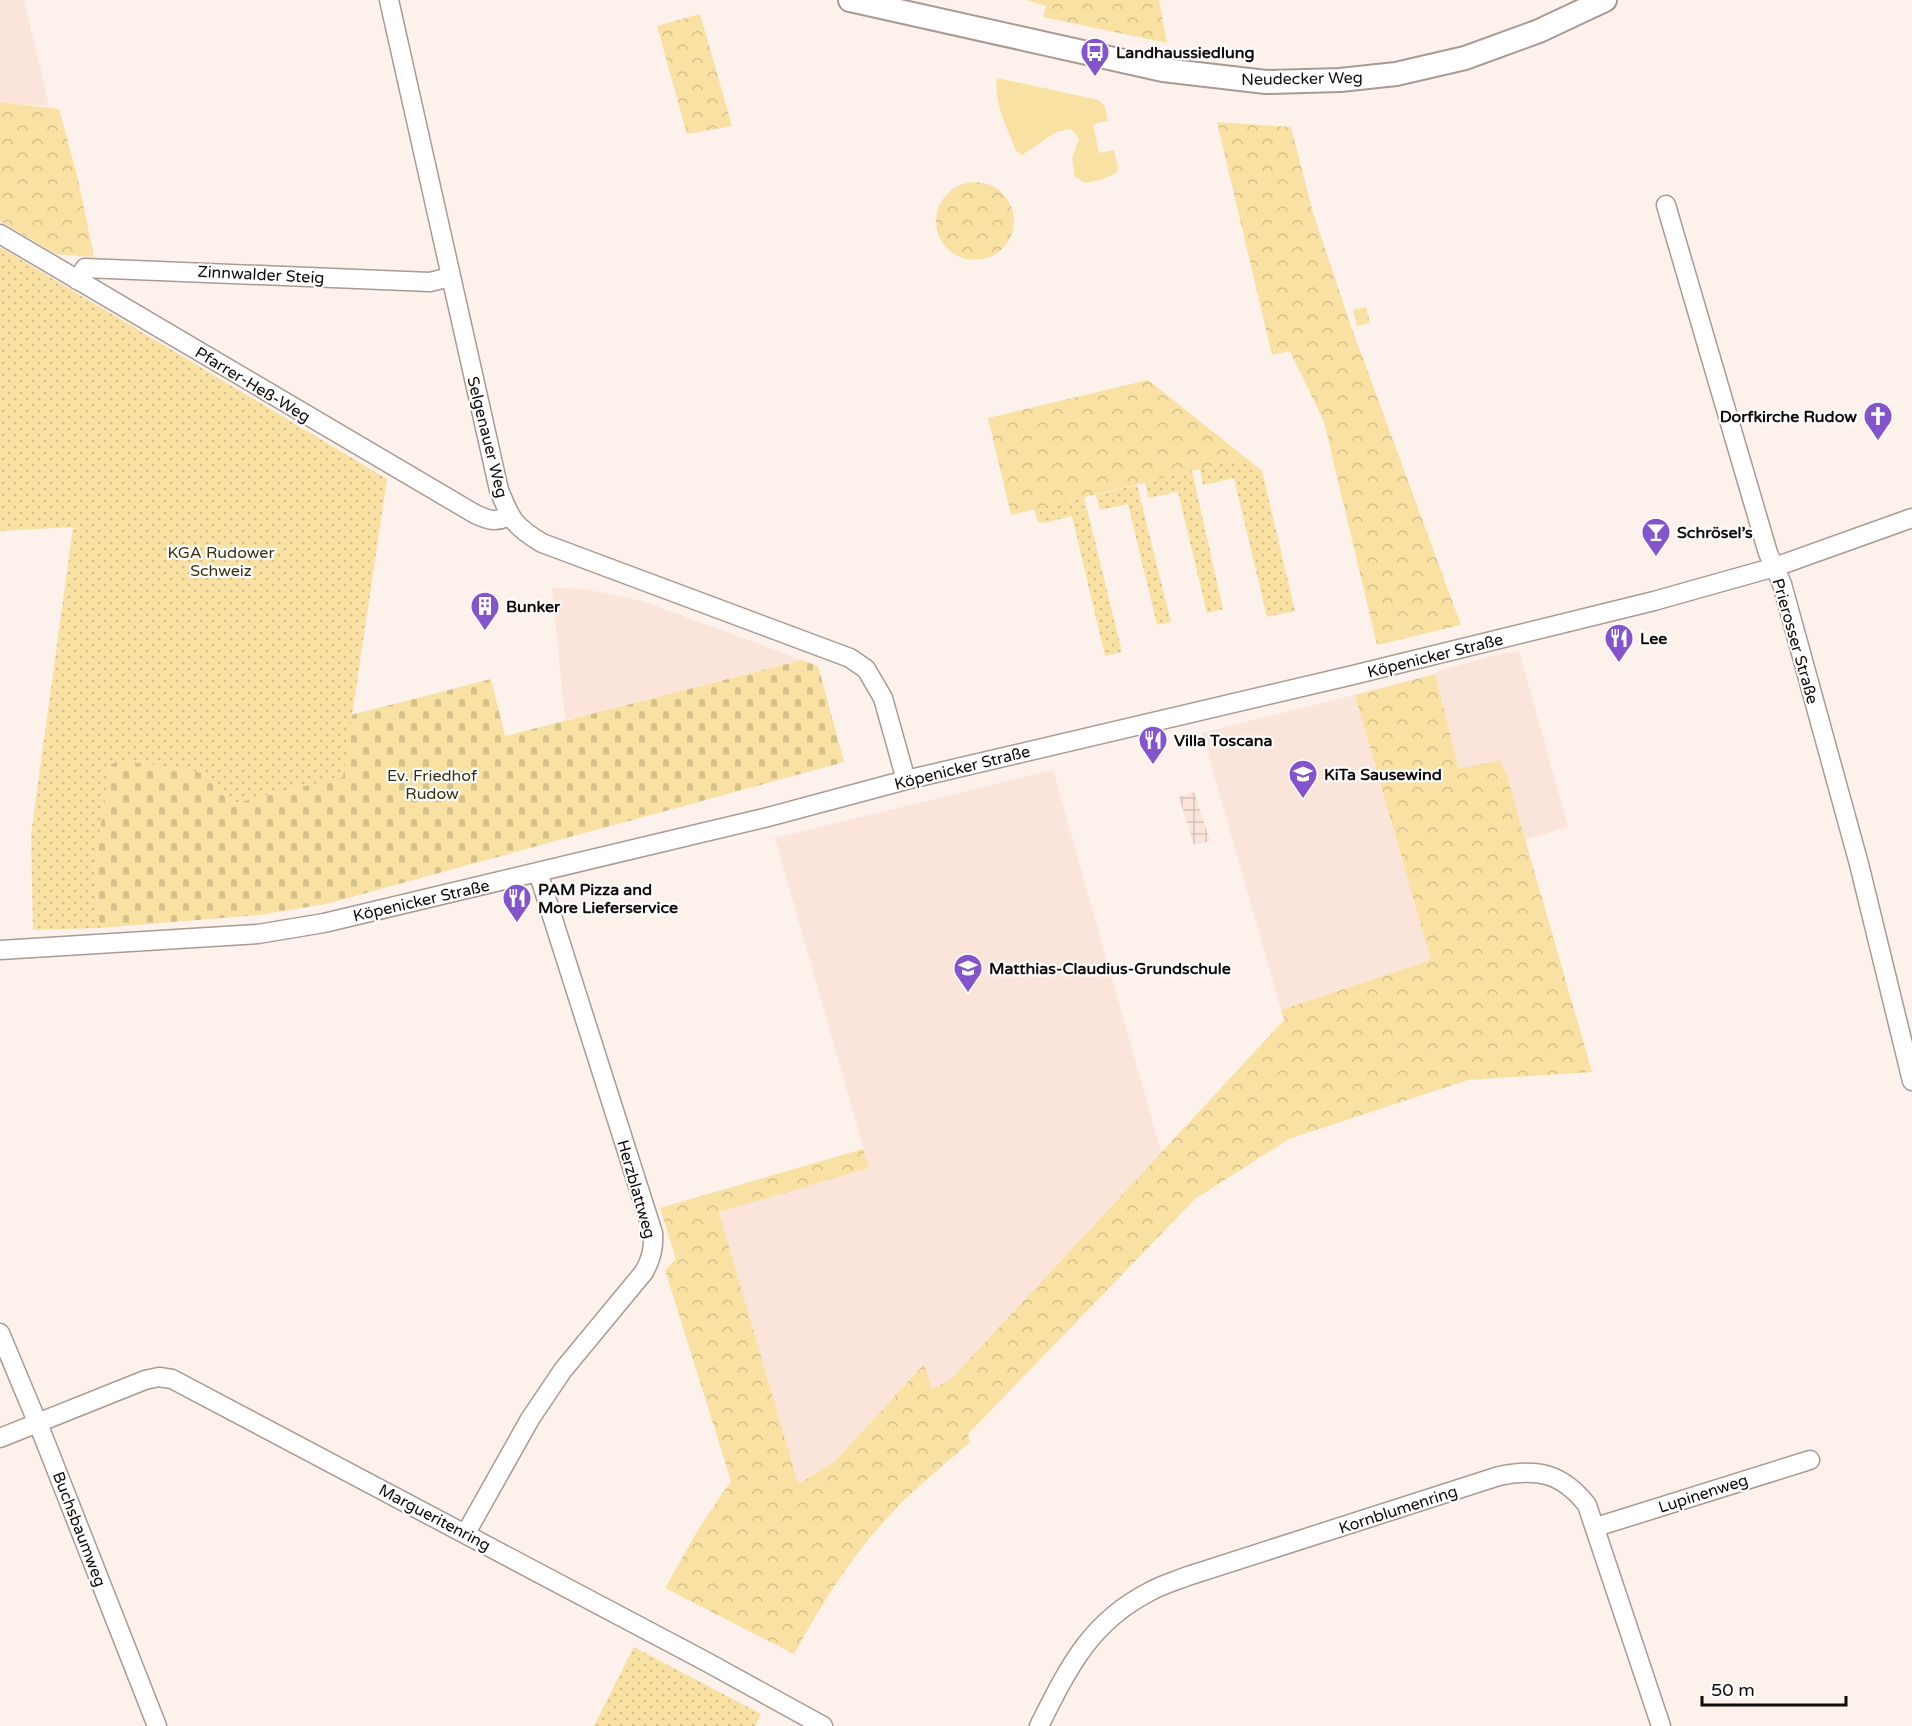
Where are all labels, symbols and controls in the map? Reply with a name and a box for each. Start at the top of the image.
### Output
bus stop icon: Landhaussiedlung [1079,36,1111,78]
place label: Landhaussiedlung [1116,43,1255,63]
street label: Neudecker Weg [1241,68,1363,90]
street label: Zinnwalder Steig [197,262,325,288]
street label: Pfarrer-Heß-Weg [191,343,314,427]
street label: Selgenauer Weg [462,374,512,500]
church icon: Dorfkirche Rudow [1862,400,1894,442]
place label: Dorfkirche Rudow [1720,407,1857,427]
bar icon: Schrösel’s [1640,516,1672,558]
place label: Schrösel’s [1677,523,1753,543]
park label: KGA Rudower Schweiz [167,543,275,581]
street label: Prierosser Straße [1768,576,1823,706]
building icon: Bunker [469,590,501,632]
place label: Bunker [506,597,561,617]
restaurant icon: Lee [1603,622,1635,664]
street label: Köpenicker Straße [1365,629,1505,683]
place label: Lee [1640,629,1667,649]
restaurant icon: Villa Toscana [1137,724,1169,766]
place label: Villa Toscana [1174,731,1272,751]
street label: Köpenicker Straße [892,741,1032,795]
school or university icon: KiTa Sausewind [1287,758,1319,800]
place label: KiTa Sausewind [1324,765,1442,785]
park label: Ev. Friedhof Rudow [387,766,478,804]
street label: Köpenicker Straße [351,876,491,926]
place label: PAM Pizza and More Lieferservice [538,880,678,918]
restaurant icon: PAM Pizza and More Lieferservice [501,882,533,924]
school or university icon: Matthias-Claudius-Grundschule [952,952,984,994]
place label: Matthias-Claudius-Grundschule [989,959,1231,979]
street label: Herzblattweg [612,1138,660,1241]
street label: Buchsbaumweg [48,1469,110,1590]
street label: Lupinenweg [1656,1470,1751,1518]
street label: Margueritenring [375,1480,494,1556]
street label: Kornblumenring [1336,1481,1460,1539]
scale bar [1702,1669,1846,1707]
text: 50 m [1711,1679,1755,1701]

